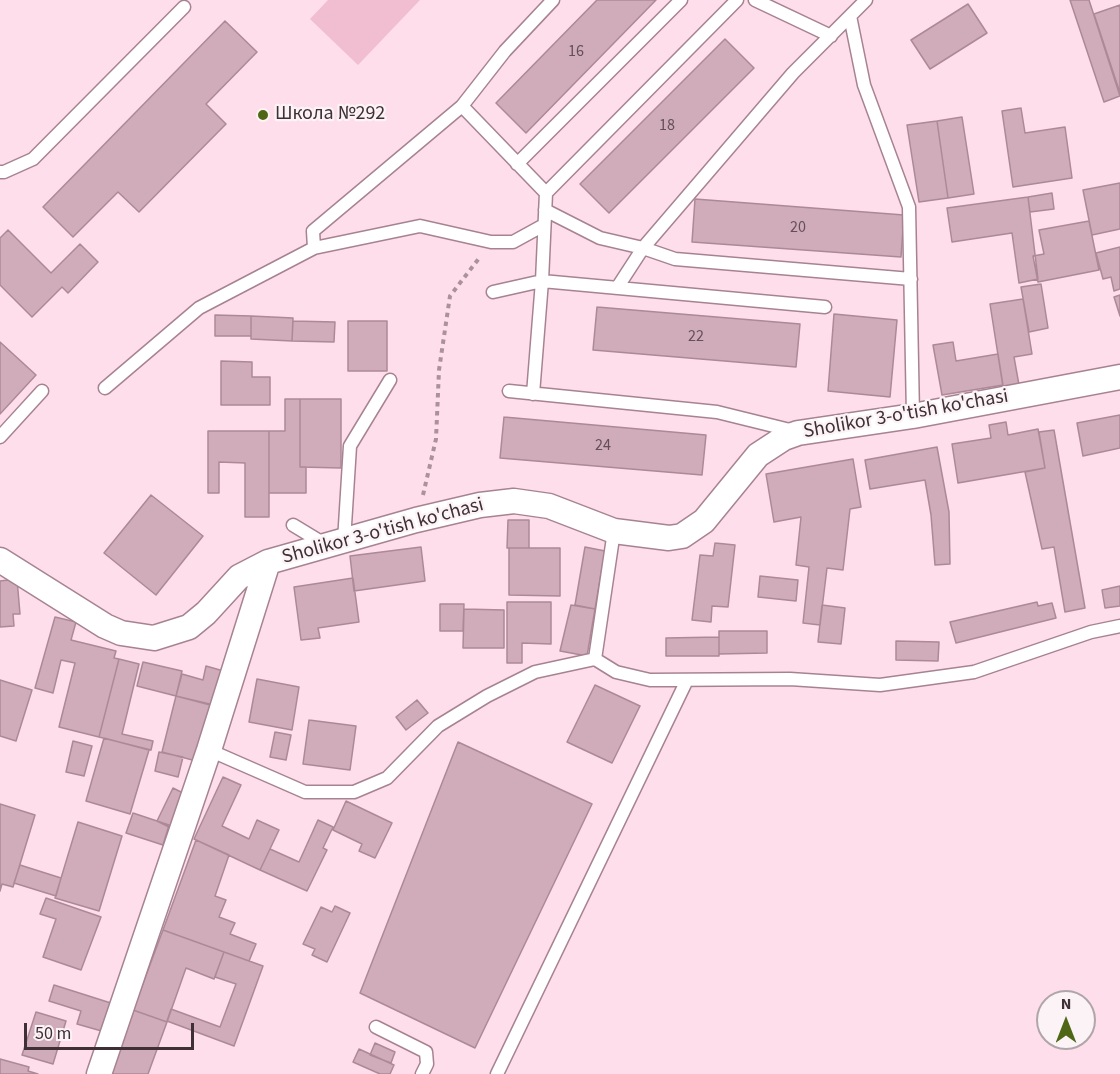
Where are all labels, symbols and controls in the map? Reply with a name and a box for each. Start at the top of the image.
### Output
house number: 16 [568,42,584,62]
place label: Школа №292 [275,103,385,127]
marker: Школа №292 [256,108,270,122]
house number: 18 [659,116,675,136]
house number: 20 [790,218,806,238]
house number: 22 [688,327,704,347]
street label: Sholikor 3-o'tish ko'chasi [802,385,1010,445]
house number: 24 [595,436,611,456]
street label: Sholikor 3-o'tish ko'chasi [280,494,486,570]
north arrow [1036,990,1096,1050]
text: N [1061,993,1071,1015]
scale bar [27,1011,196,1049]
text: 50 m [35,1021,71,1046]

